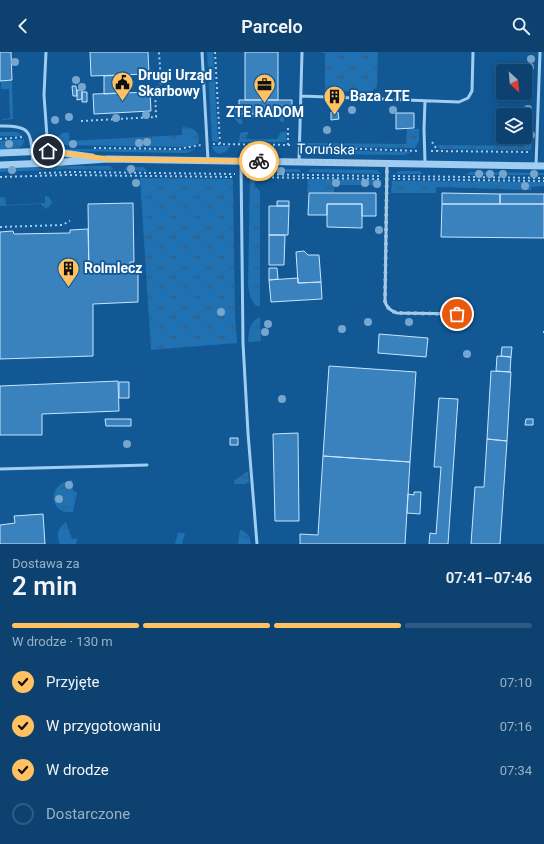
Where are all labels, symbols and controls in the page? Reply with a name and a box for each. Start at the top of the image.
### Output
icon: back [12,15,34,37]
icon: search [510,15,532,37]
text: Parcelo [241,16,303,37]
north arrow [496,64,532,100]
map controls [496,64,532,144]
place label: Drugi Urząd Skarbowy [138,67,212,99]
public building icon: Drugi Urząd Skarbowy [109,70,135,103]
office icon: ZTE RADOM [252,71,278,104]
building icon: Baza ZTE [322,83,348,116]
place label: Baza ZTE [350,88,410,104]
place label: ZTE RADOM [226,104,304,120]
button: layers [496,108,532,144]
pin [31,134,65,168]
icon: home [37,140,59,162]
street label: Toruńska [297,140,355,158]
courier [239,141,279,181]
icon: bike [248,150,270,172]
building icon: Rolmlecz [56,255,82,288]
place label: Rolmlecz [84,260,142,276]
pin [440,297,474,331]
icon: bag [446,303,468,325]
text: Dostawa za [12,556,80,571]
text: 07:41–07:46 [446,569,532,587]
text: 2 min [12,571,77,601]
text: W drodze · 130 m [12,634,113,649]
icon: check [12,671,34,693]
text: Przyjęte [46,673,100,691]
text: 07:10 [500,675,532,690]
icon: check [12,715,34,737]
text: W przygotowaniu [46,717,161,735]
text: 07:16 [500,719,532,734]
icon: check [12,759,34,781]
text: W drodze [46,761,109,779]
text: 07:34 [500,763,532,778]
text: Dostarczone [46,805,130,823]

